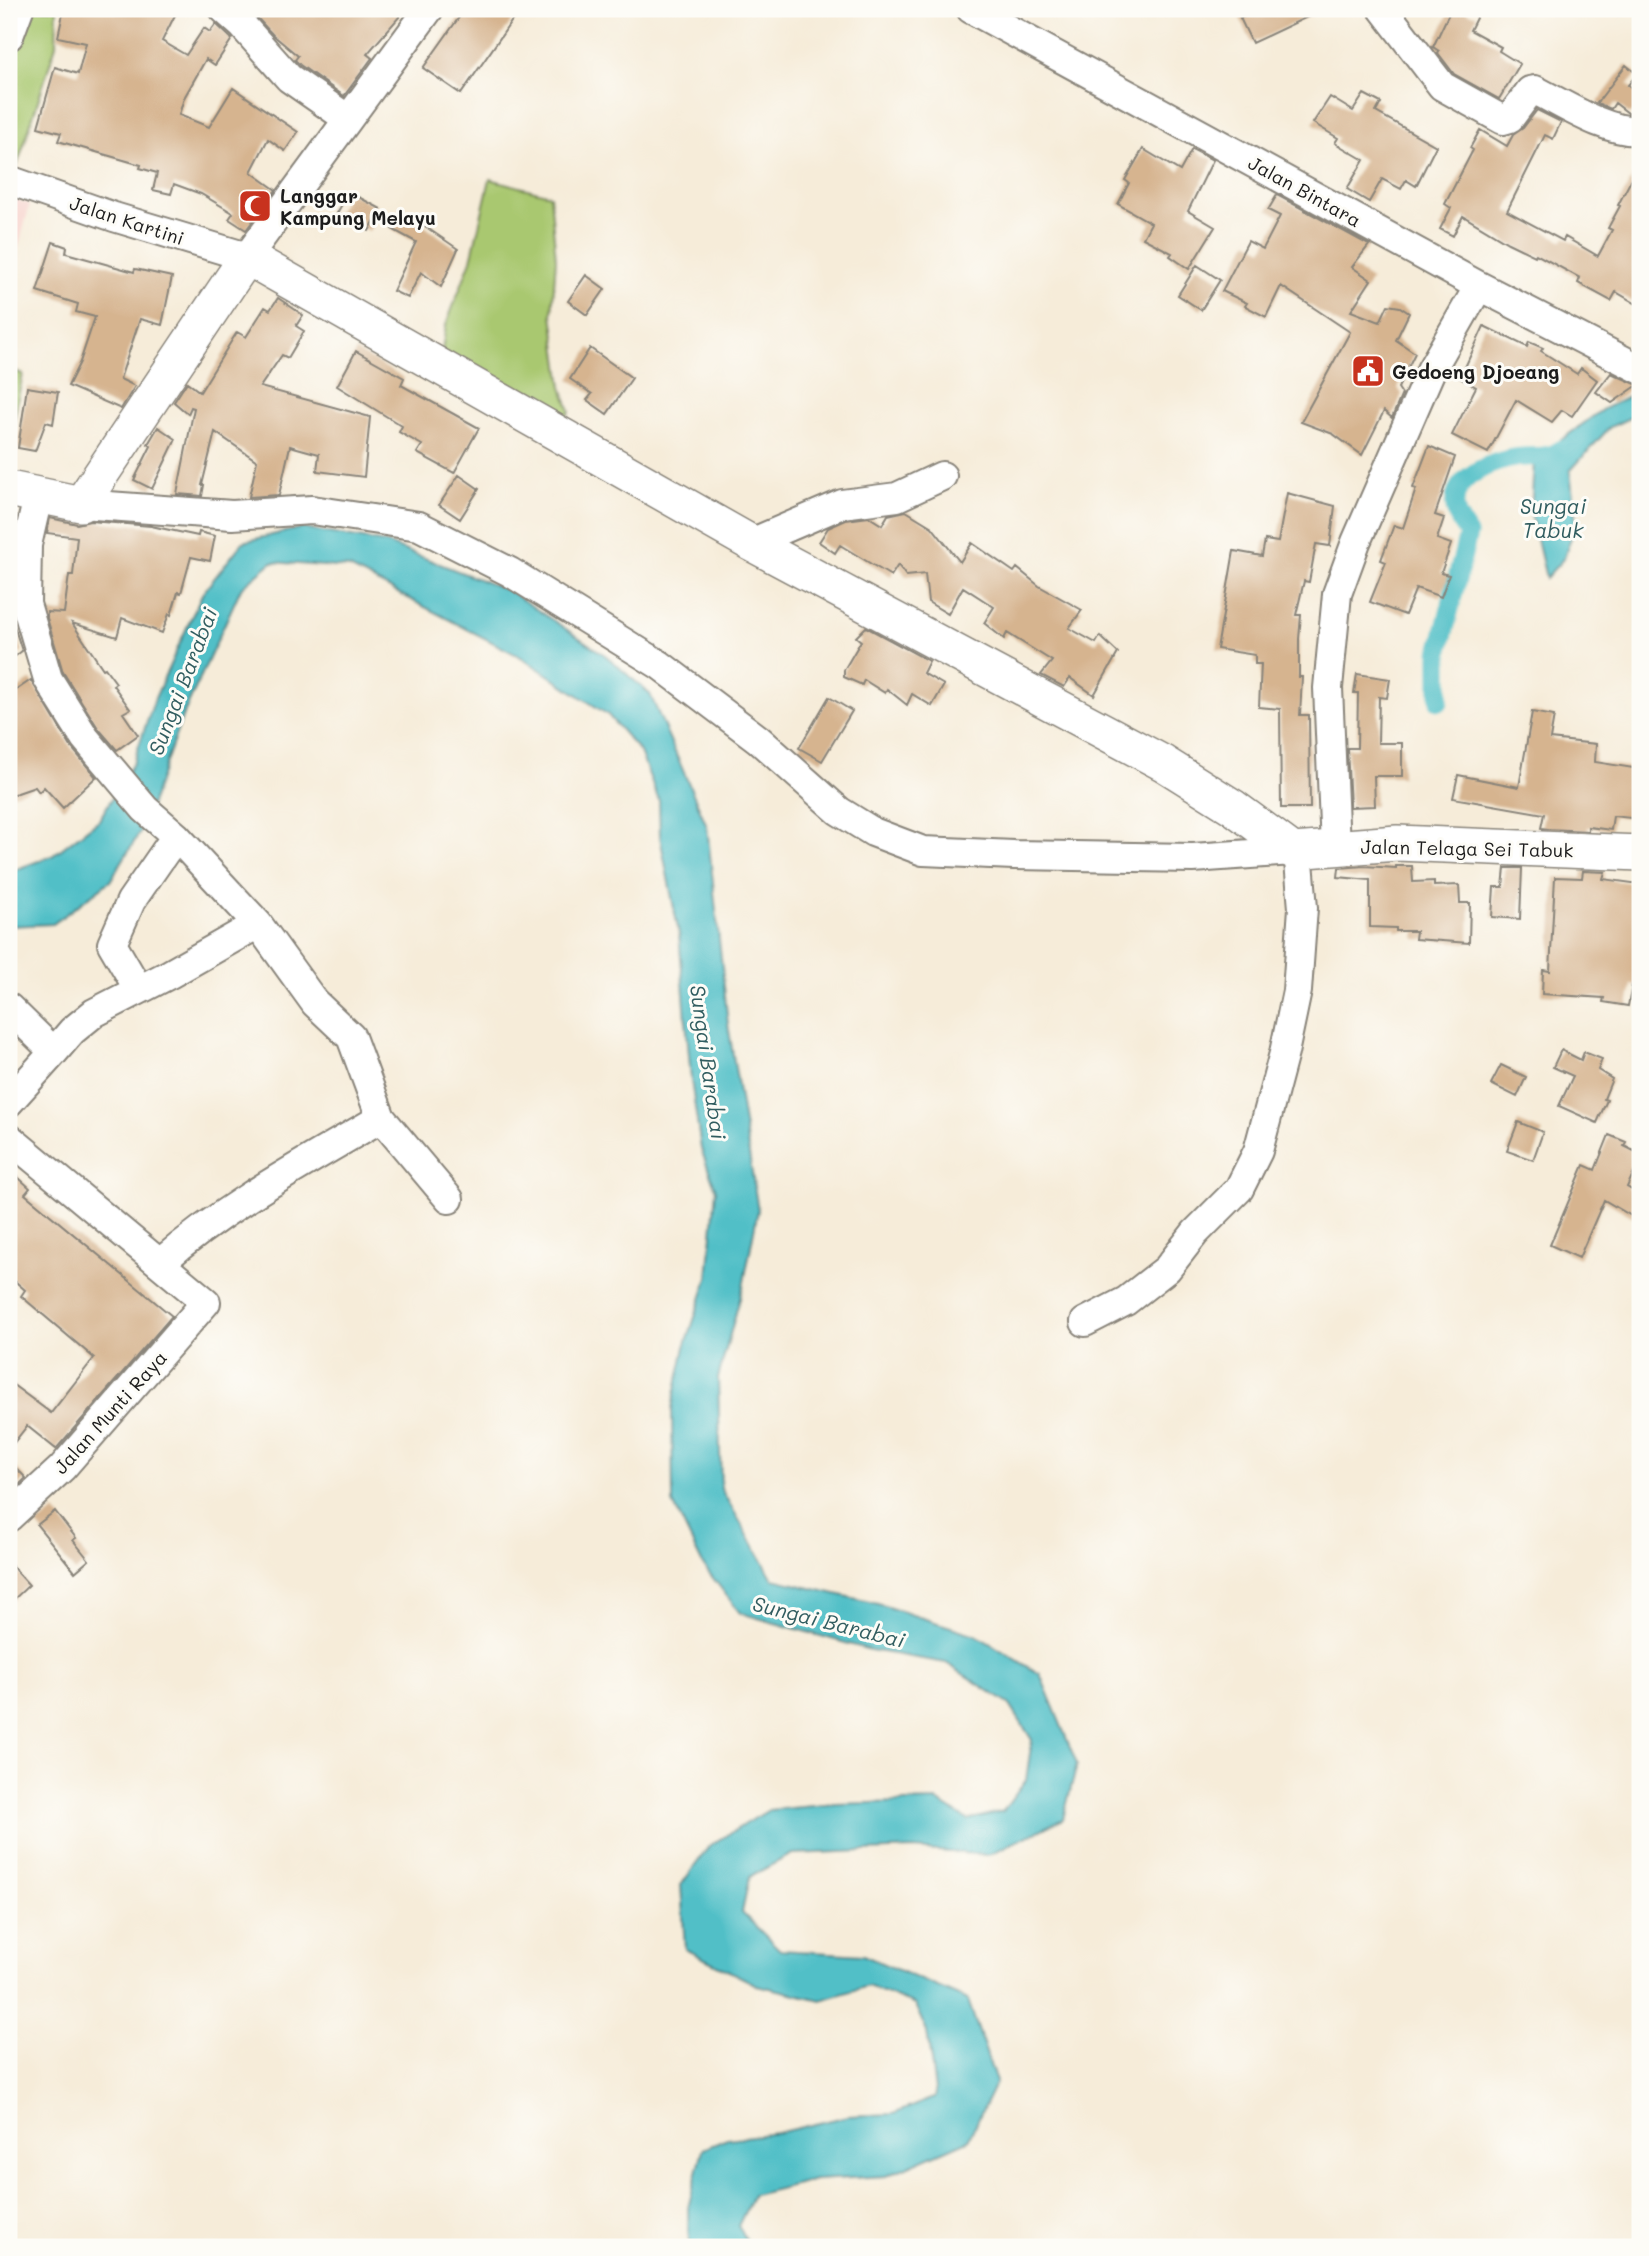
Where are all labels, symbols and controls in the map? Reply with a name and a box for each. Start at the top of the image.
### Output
street label: Jalan Bintara [1244,150,1366,232]
place label: Langgar Kampung Melayu [280,183,436,230]
mosque icon: Langgar Kampung Melayu [236,187,274,225]
street label: Jalan Kartini [67,190,187,250]
public building icon: Gedoeng Djoeang [1349,352,1387,390]
place label: Gedoeng Djoeang [1392,359,1559,384]
water label: Sungai Tabuk [1520,492,1587,543]
water label: Sungai Barabai [141,603,223,759]
street label: Jalan Telaga Sei Tabuk [1360,834,1574,862]
water label: Sungai Barabai [685,983,733,1142]
street label: Jalan Munti Raya [48,1345,172,1479]
water label: Sungai Barabai [750,1589,908,1653]

